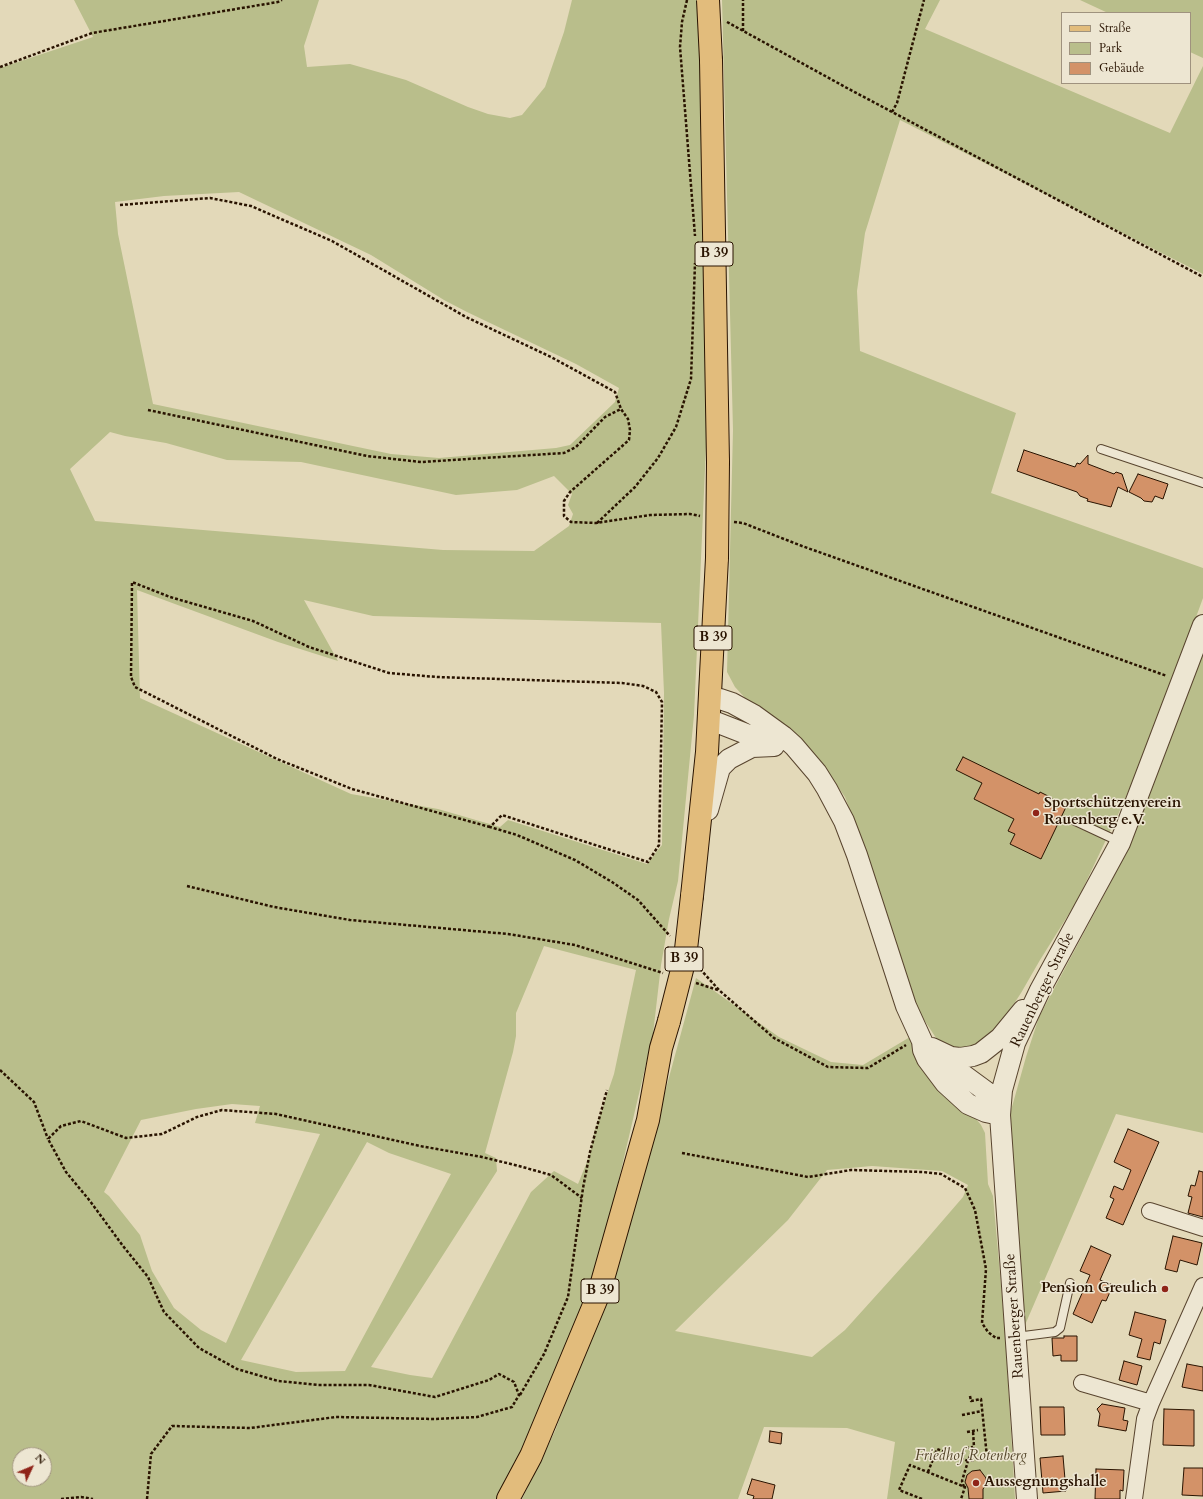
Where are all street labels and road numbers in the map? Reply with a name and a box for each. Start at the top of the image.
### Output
road number: B 39 [695,242,733,266]
road number: B 39 [694,626,732,650]
street label: Rauenberger Straße [1007,930,1079,1050]
road number: B 39 [665,947,703,971]
street label: Rauenberger Straße [1002,1253,1028,1379]
road number: B 39 [581,1279,619,1303]

